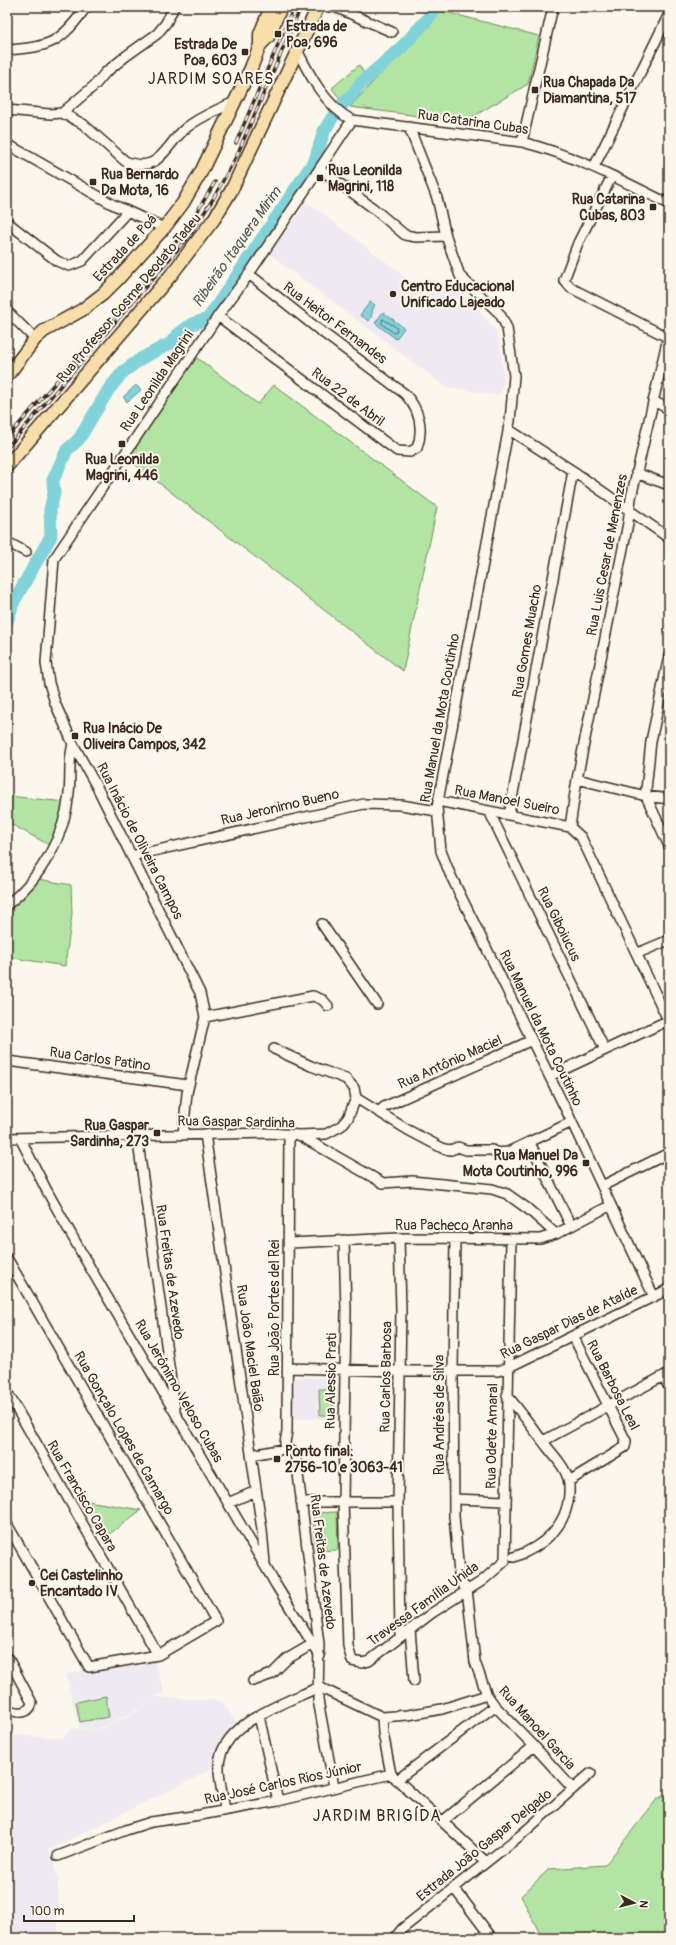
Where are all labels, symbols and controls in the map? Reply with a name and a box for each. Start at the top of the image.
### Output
place label: Estrada de Poa, 696 [286,18,348,51]
marker: Estrada de Poa, 696 [273,29,283,39]
place label: Estrada De Poa, 603 [174,36,238,69]
marker: Estrada De Poa, 603 [240,47,250,57]
district label: JARDIM SOARES [148,69,274,89]
place label: Rua Chapada Da Diamantina, 517 [543,74,637,107]
marker: Rua Chapada Da Diamantina, 517 [530,85,540,95]
street label: Rua Catarina Cubas [416,106,530,138]
place label: Rua Leonilda Magrini, 118 [328,162,402,195]
place label: Rua Bernardo Da Mota, 16 [101,166,179,199]
marker: Rua Leonilda Magrini, 118 [315,173,325,183]
marker: Rua Bernardo Da Mota, 16 [88,177,98,187]
water label: Ribeirão Itaquera Mirim [188,182,287,311]
place label: Rua Catarina Cubas, 803 [572,191,645,224]
marker: Rua Catarina Cubas, 803 [648,202,658,212]
street label: Rua Professor Cosme Deodato Tadeu [53,210,205,386]
street label: Estrada de Poá [90,211,160,285]
street label: Rua Heitor Fernandes [280,278,391,368]
place label: Centro Educacional Unificado Lajeado [401,278,515,311]
marker: Centro Educacional Unificado Lajeado [388,289,398,299]
street label: Rua Leonilda Magrini [117,327,197,435]
street label: Rua 22 de Abril [308,364,388,430]
marker: Rua Leonilda Magrini, 446 [117,439,127,449]
place label: Rua Leonilda Magrini, 446 [85,451,159,484]
street label: Rua Luis Cesar de Menenzes [583,472,631,637]
street label: Rua Gomes Muacho [509,583,545,699]
street label: Rua Manuel da Mota Coutinho [417,632,463,804]
place label: Rua Inácio De Oliveira Campos, 342 [83,720,206,753]
marker: Rua Inácio De Oliveira Campos, 342 [70,731,80,741]
street label: Rua Inácio de Oliveira Campos [93,760,187,923]
street label: Rua Manoel Sueiro [453,781,561,819]
street label: Rua Jeronimo Bueno [219,785,341,829]
street label: Rua Giboiucus [534,884,585,965]
street label: Rua Manuel da Mota Coutinho [496,947,586,1109]
street label: Rua Antônio Maciel [395,1031,505,1093]
street label: Rua Carlos Patino [48,1043,152,1075]
street label: Rua Gaspar Sardinha [177,1112,295,1132]
place label: Rua Gaspar Sardinha, 273 [70,1117,150,1150]
marker: Rua Gaspar Sardinha, 273 [152,1128,162,1138]
place label: Rua Manuel Da Mota Coutinho, 996 [463,1147,578,1180]
marker: Rua Manuel Da Mota Coutinho, 996 [581,1158,591,1168]
street label: Rua Freitas de Azevedo [152,1203,188,1341]
street label: Rua Pacheco Aranha [395,1217,513,1234]
street label: Rua João Portes del Rei [266,1239,283,1376]
street label: Rua Gaspar Dias de Ataíde [497,1281,641,1363]
street label: Rua João Maciel Baião [233,1284,267,1413]
street label: Rua Jerônimo Veloso Cubas [131,1316,227,1466]
street label: Rua Carlos Barbosa [377,1321,395,1433]
street label: Rua Alessio Prati [322,1332,340,1429]
street label: Rua Barbosa Leal [583,1337,643,1433]
street label: Rua Gonçalo Lopes de Camargo [70,1348,178,1518]
street label: Rua Andréas de Silva [431,1355,448,1475]
street label: Rua Odete Amaral [483,1383,501,1489]
street label: Rua Francisco Capara [43,1437,121,1555]
place label: Ponto final: 2756-10 e 3063-41 [285,1443,403,1476]
marker: Ponto final: 2756-10 e 3063-41 [272,1454,282,1464]
street label: Rua Freitas de Azevedo [306,1493,340,1631]
street label: Travessa Família Unida [364,1558,482,1650]
place label: Cei Castelinho Encantado IV [40,1567,123,1600]
marker: Cei Castelinho Encantado IV [27,1578,37,1588]
street label: Rua Manoel Garcia [495,1683,579,1773]
street label: Rua José Carlos Rios Júnior [203,1758,363,1808]
street label: Estrada João Gaspar Delgado [413,1785,555,1905]
district label: JARDIM BRIGÍDA [312,1806,442,1826]
north arrow [614,1883,654,1923]
scale bar [24,1897,134,1923]
text: N [636,1900,650,1909]
text: 100 m [30,1904,65,1919]

